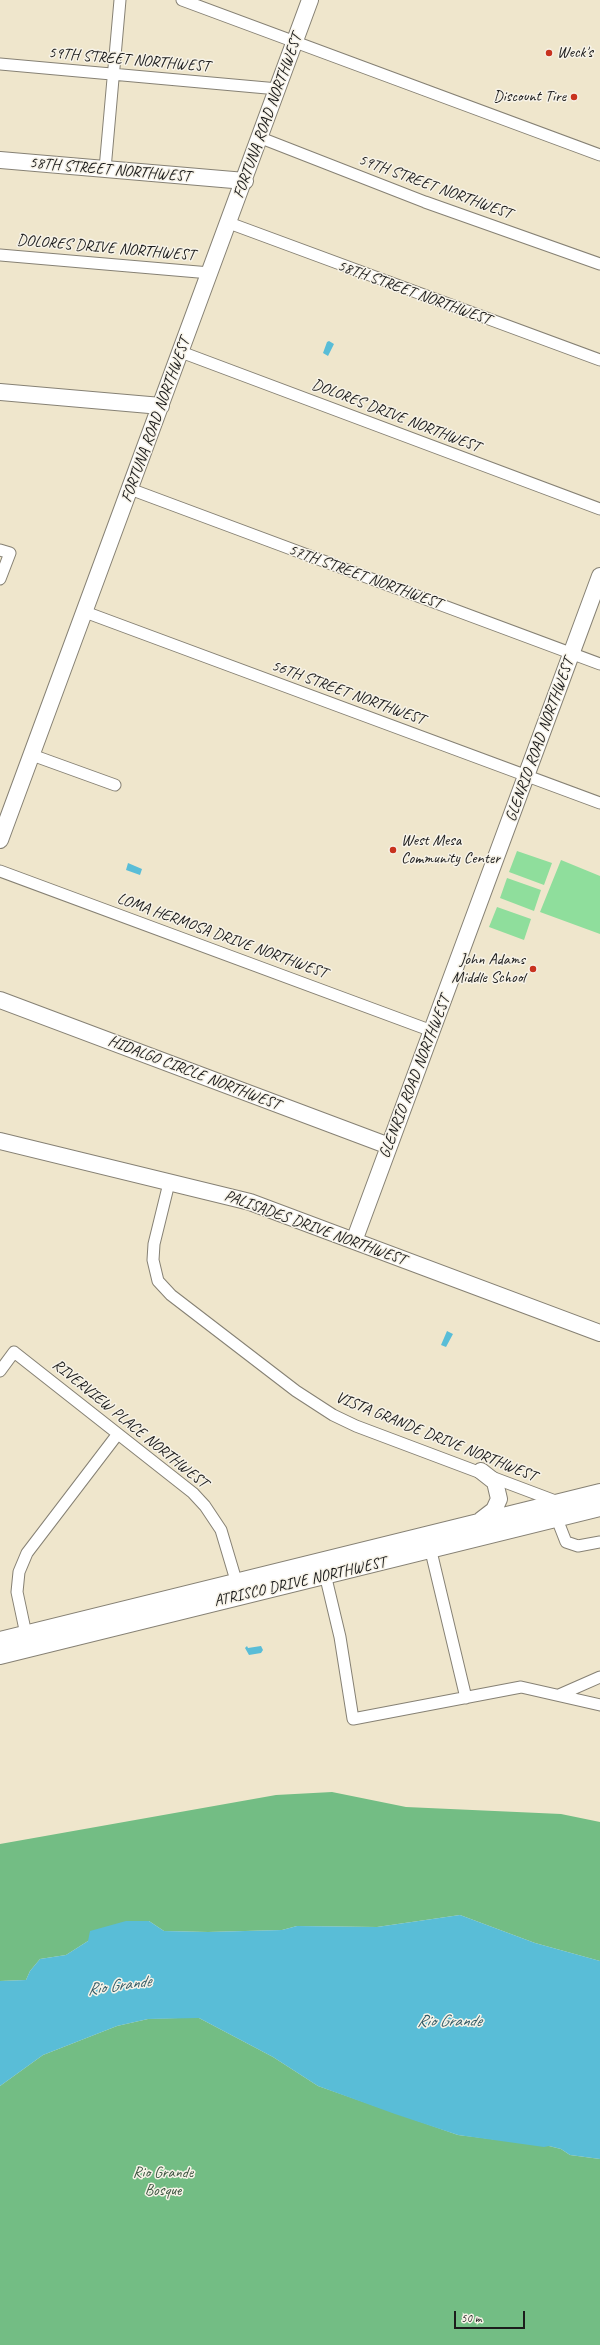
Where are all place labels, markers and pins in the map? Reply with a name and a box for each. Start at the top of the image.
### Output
place label: Weck's [557,43,593,63]
marker: Weck's [544,48,554,58]
place label: Discount Tire [493,87,566,107]
marker: Discount Tire [569,92,579,102]
place label: West Mesa Community Center [401,831,500,869]
marker: West Mesa Community Center [388,845,398,855]
place label: John Adams Middle School [452,950,525,988]
marker: John Adams Middle School [528,964,538,974]

